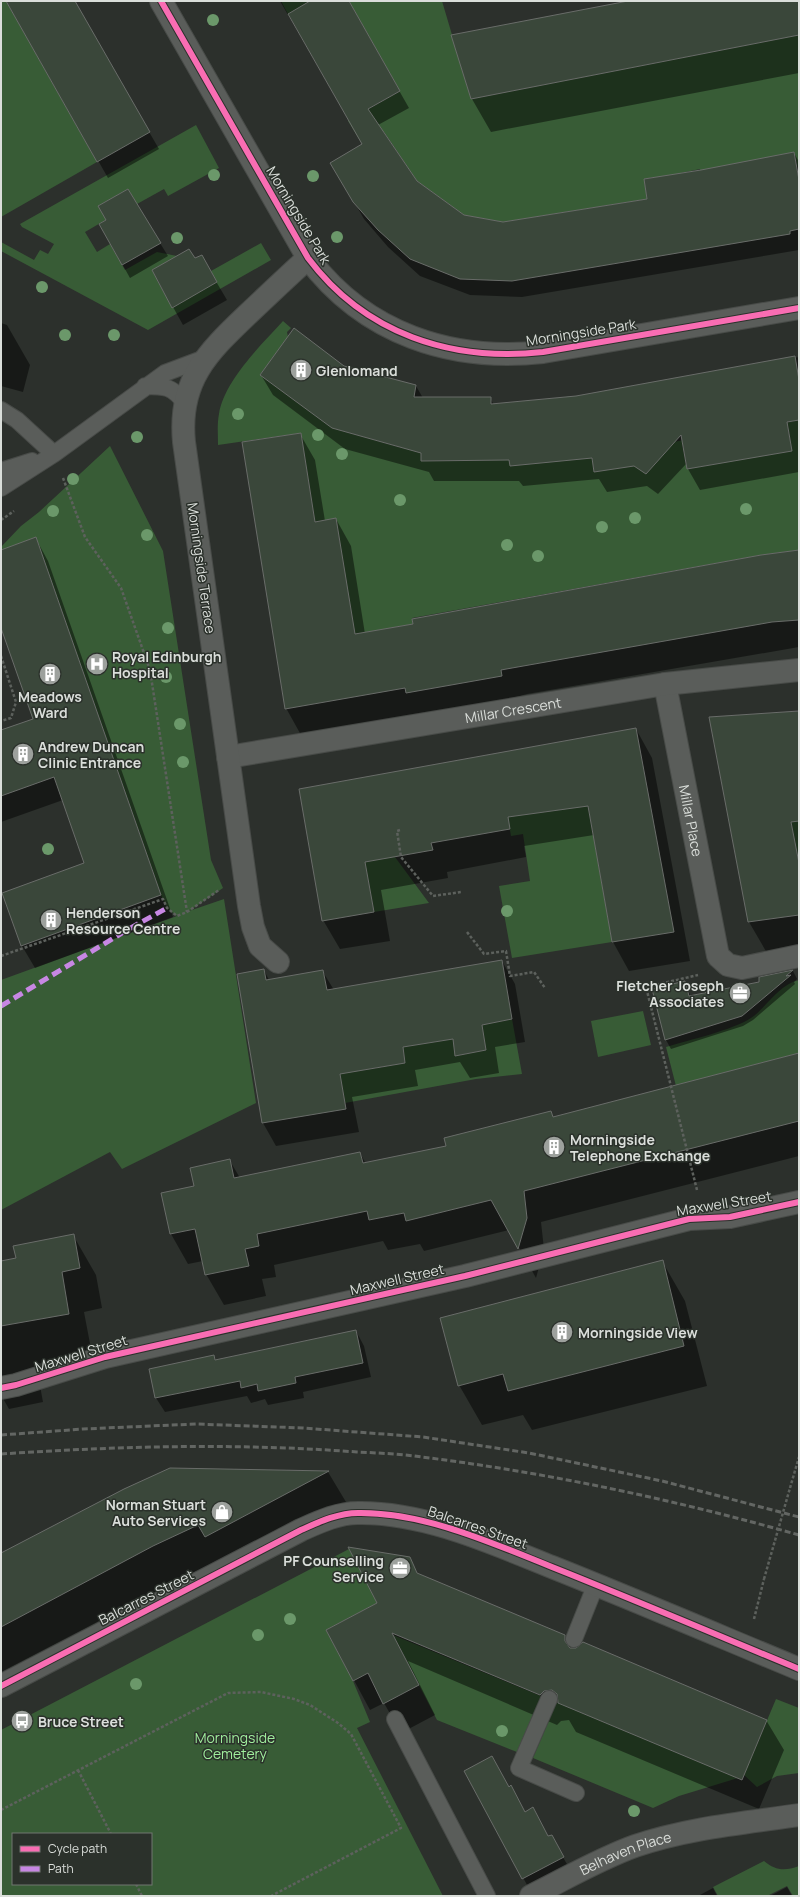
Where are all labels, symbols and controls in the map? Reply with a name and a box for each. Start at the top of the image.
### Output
street label: Morningside Park [262,163,336,268]
street label: Morningside Park [525,314,638,350]
building icon: Glenlomand [288,357,314,383]
place label: Glenlomand [316,361,398,380]
street label: Morningside Terrace [183,501,221,635]
place label: Royal Edinburgh Hospital [112,647,222,682]
hospital icon: Royal Edinburgh Hospital [84,651,110,677]
building icon: Meadows Ward [37,661,63,687]
place label: Meadows Ward [18,687,82,722]
street label: Millar Crescent [464,692,563,727]
place label: Andrew Duncan Clinic Entrance [38,737,144,772]
building icon: Andrew Duncan Clinic Entrance [10,741,36,767]
street label: Millar Place [675,783,708,858]
place label: Henderson Resource Centre [66,903,180,938]
building icon: Henderson Resource Centre [38,907,64,933]
place label: Fletcher Joseph Associates [616,976,724,1011]
office icon: Fletcher Joseph Associates [727,980,753,1006]
place label: Morningside Telephone Exchange [570,1130,710,1165]
building icon: Morningside Telephone Exchange [541,1134,567,1160]
street label: Maxwell Street [675,1186,773,1220]
street label: Maxwell Street [348,1259,446,1299]
building icon: Morningside View [549,1319,575,1345]
place label: Morningside View [578,1323,698,1342]
street label: Maxwell Street [32,1330,130,1376]
place label: Norman Stuart Auto Services [106,1495,206,1530]
shop icon: Norman Stuart Auto Services [209,1499,235,1525]
street label: Balcarres Street [425,1501,531,1553]
place label: PF Counselling Service [283,1551,384,1586]
office icon: PF Counselling Service [387,1555,413,1581]
street label: Balcarres Street [95,1565,197,1629]
bus stop icon: Bruce Street [9,1708,35,1734]
place label: Bruce Street [38,1712,124,1731]
park label: Morningside Cemetery [195,1728,275,1763]
street label: Belhaven Place [576,1827,673,1879]
legend [12,1833,152,1885]
text: Cycle path [48,1840,107,1857]
text: Path [48,1860,74,1877]

